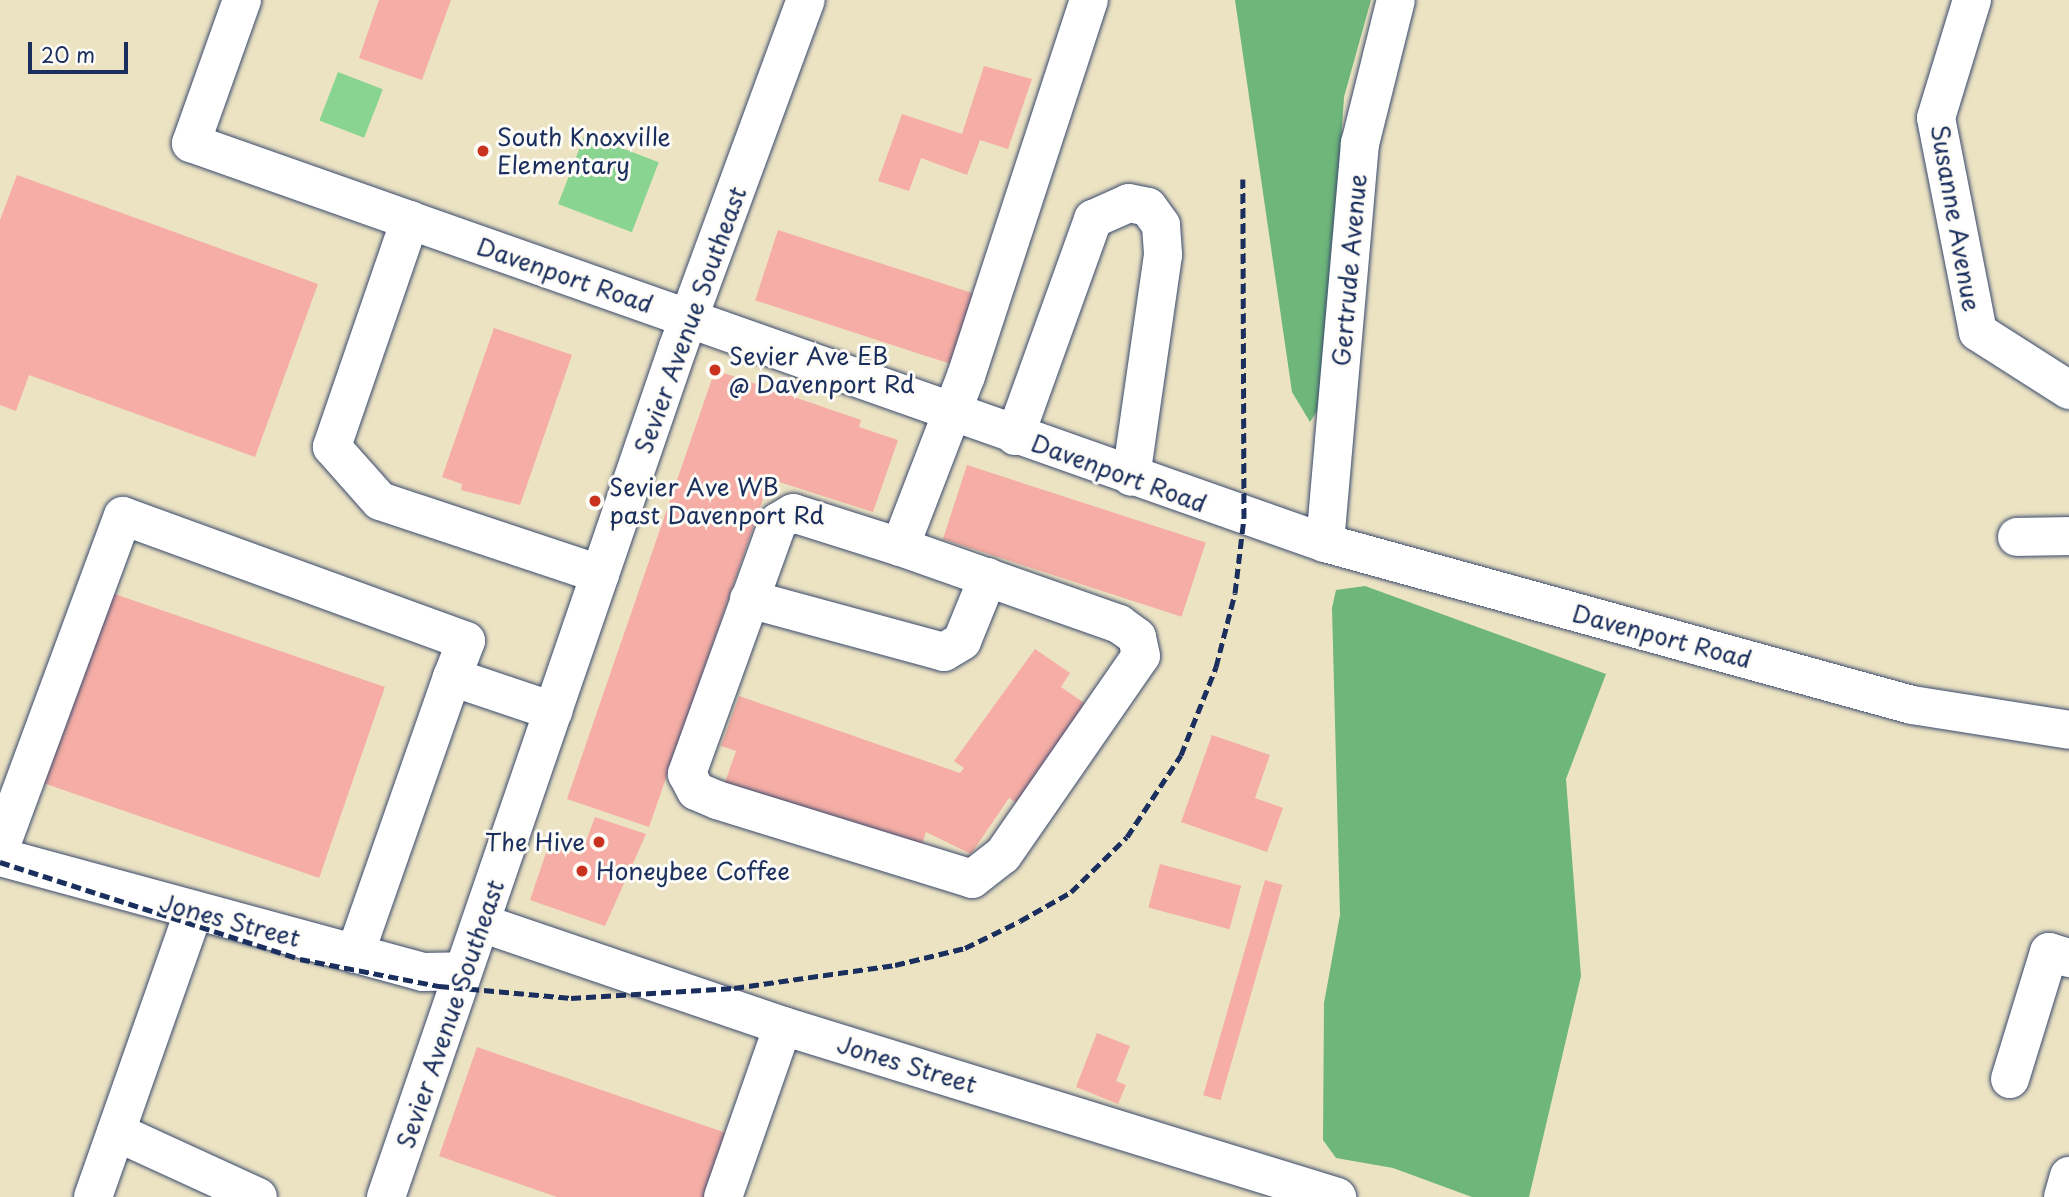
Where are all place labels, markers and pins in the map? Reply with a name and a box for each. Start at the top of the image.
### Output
place label: South Knoxville Elementary [497,123,672,179]
marker: South Knoxville Elementary [475,143,491,159]
place label: Sevier Ave EB @ Davenport Rd [729,342,915,398]
marker: Sevier Ave EB @ Davenport Rd [707,362,723,378]
place label: Sevier Ave WB past Davenport Rd [609,473,825,529]
marker: Sevier Ave WB past Davenport Rd [587,493,603,509]
place label: The Hive [484,828,585,856]
marker: The Hive [591,834,607,850]
place label: Honeybee Coffee [596,857,793,885]
marker: Honeybee Coffee [574,863,590,879]

